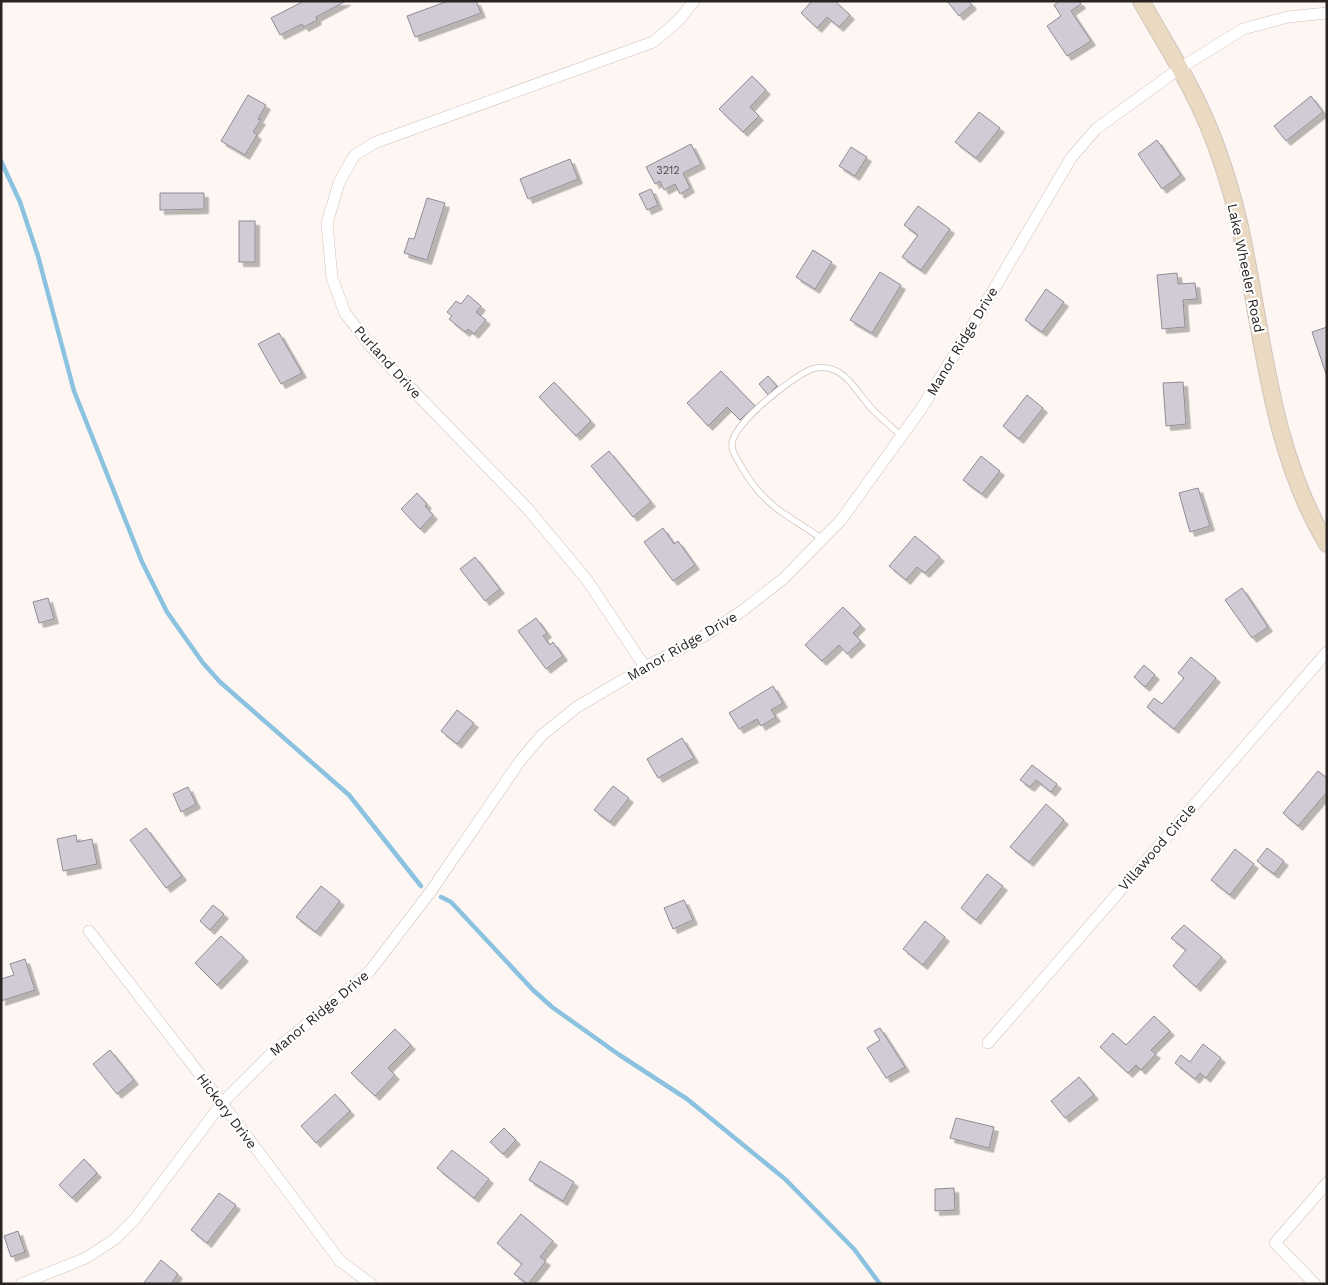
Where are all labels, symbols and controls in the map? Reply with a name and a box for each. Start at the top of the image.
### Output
house number: 3212 [656,164,680,177]
street label: Lake Wheeler Road [1225,202,1267,334]
street label: Manor Ridge Drive [923,284,1001,398]
street label: Purland Drive [351,322,425,402]
street label: Manor Ridge Drive [624,608,740,684]
street label: Villawood Circle [1115,800,1199,894]
street label: Manor Ridge Drive [266,967,372,1059]
street label: Hickory Drive [193,1070,261,1152]

